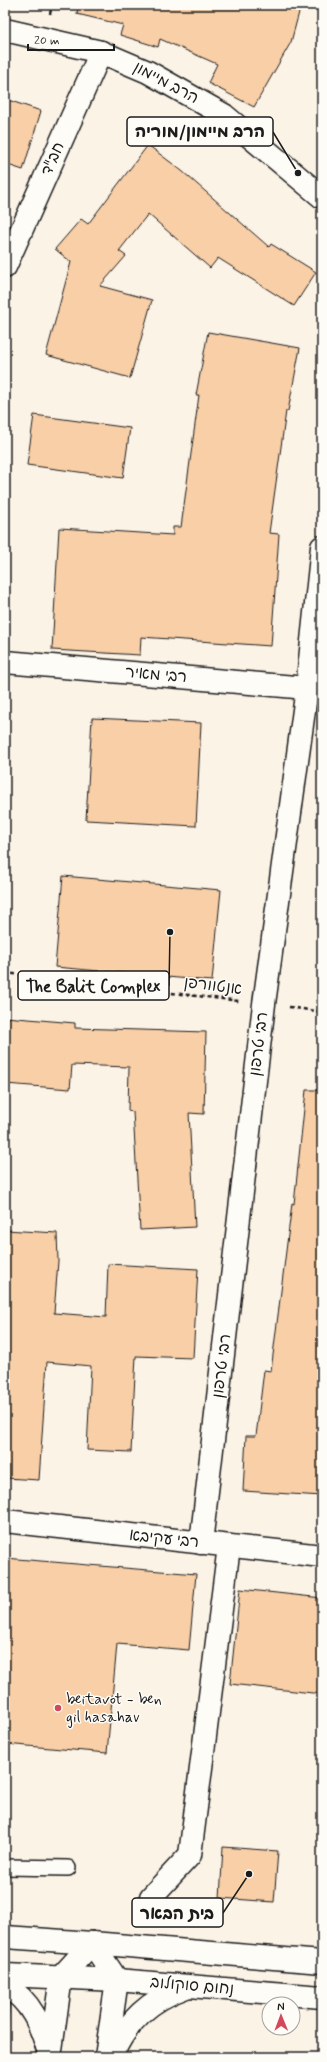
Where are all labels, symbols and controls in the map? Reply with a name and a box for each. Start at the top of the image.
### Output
scale bar [28,26,114,52]
text: 20 m [34,33,60,49]
street label: הרב מיימון [130,57,202,109]
callout: הרב מיימון/מוריה [127,117,273,146]
text: הרב מיימון/מוריה [135,121,265,143]
street label: חב"ד [36,139,70,179]
street label: רבי מאיר [124,662,188,688]
callout: The Balit Complex [18,971,169,1000]
street label: אנטוורפן [183,972,243,1000]
text: The Balit Complex [26,976,160,998]
street label: רבי טרפון [245,1011,273,1077]
street label: רבי טרפון [208,1333,236,1399]
street label: רבי עקיבא [128,1525,200,1553]
place label: beitavot - ben gil hasahav [66,1689,162,1728]
marker: beitavot - ben gil hasahav [53,1703,63,1713]
callout: בית הבאר [132,1898,223,1927]
text: בית הבאר [140,1903,214,1925]
street label: נחום סוקולוב [149,1972,235,2000]
north arrow [261,1996,301,2036]
text: N [277,2000,285,2014]

